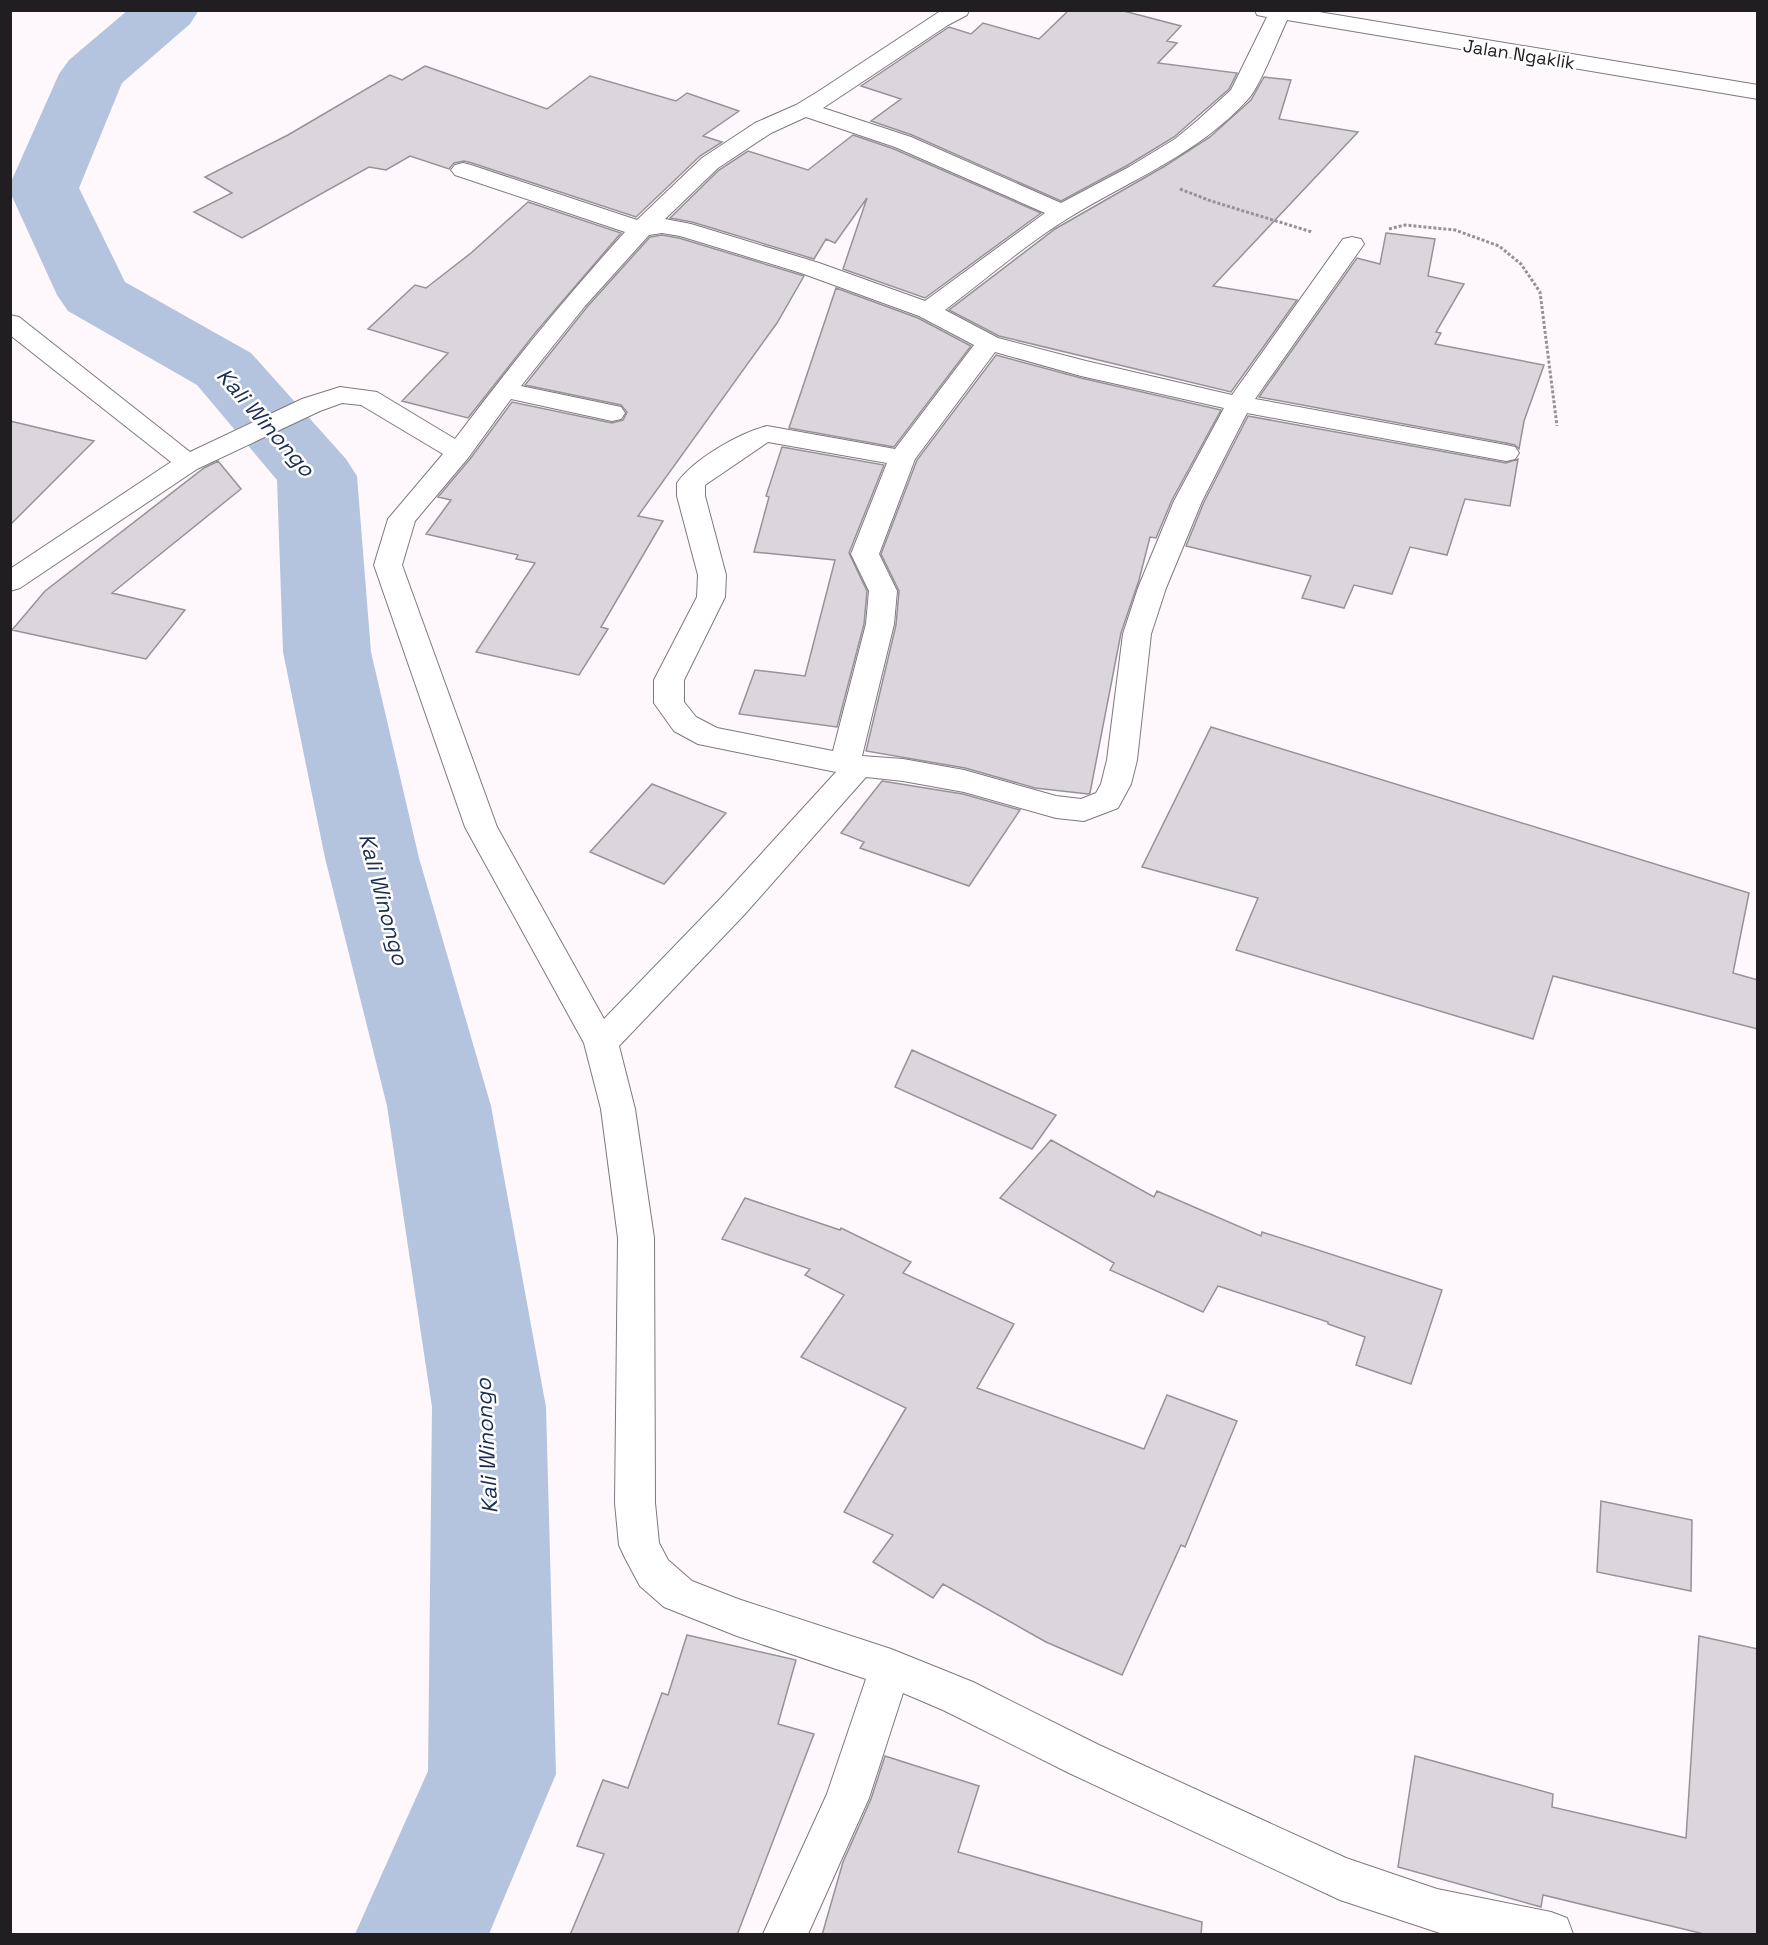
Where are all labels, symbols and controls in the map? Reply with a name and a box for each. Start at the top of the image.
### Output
street label: Jalan Ngaklik [1461,34,1577,74]
water label: Kali Winongo [211,362,322,483]
water label: Kali Winongo [353,830,415,969]
water label: Kali Winongo [468,1376,504,1514]

